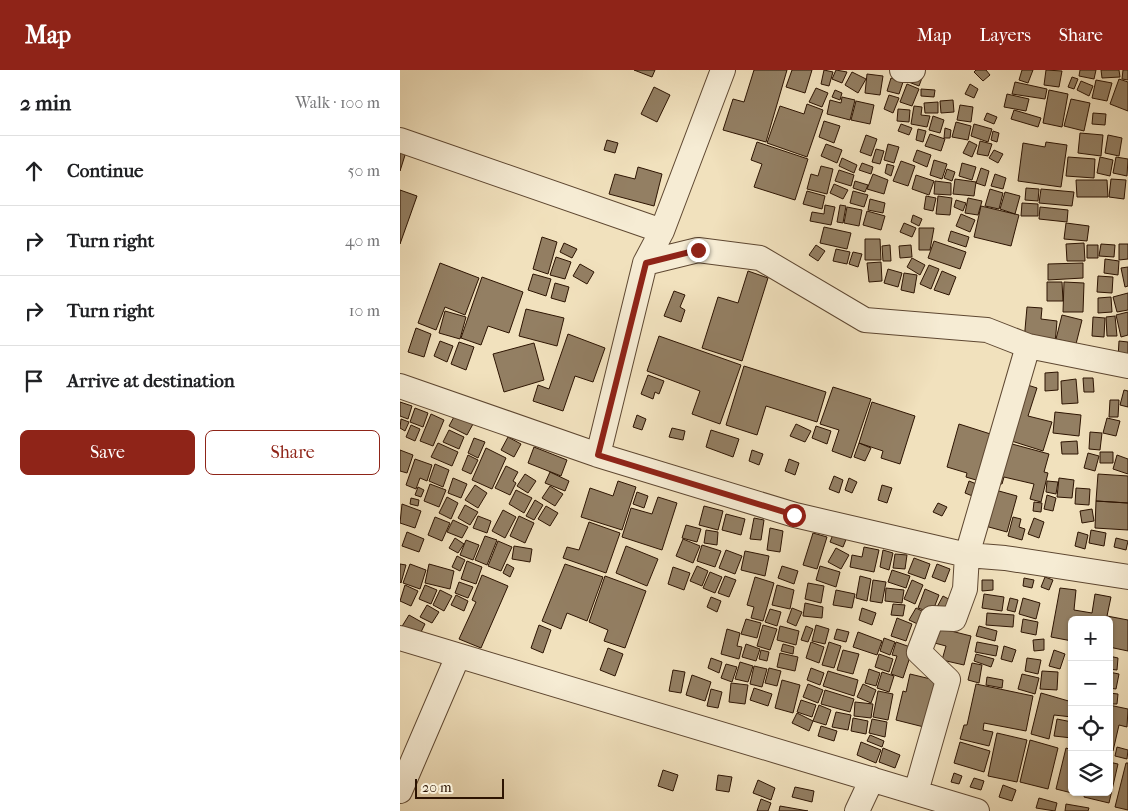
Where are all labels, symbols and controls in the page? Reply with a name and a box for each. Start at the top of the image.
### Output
text: Map [25,21,71,49]
text: Map [917,25,951,46]
text: Layers [979,25,1031,46]
text: Share [1059,25,1103,46]
text: 2 min [20,91,71,115]
text: Walk · 100 m [295,93,380,112]
icon: ahead [20,157,48,185]
text: Continue [67,160,143,182]
text: 50 m [348,161,380,180]
icon: right [20,227,48,255]
text: Turn right [67,230,154,252]
text: 40 m [345,231,380,250]
route end [687,239,710,262]
icon: right [20,297,48,325]
text: Turn right [67,300,154,322]
text: 10 m [349,301,380,320]
icon: arrive [20,367,48,395]
text: Arrive at destination [67,370,235,392]
button: Save [20,430,195,475]
button: Share [205,430,380,475]
route start [783,504,806,527]
map controls [1068,616,1113,796]
button: + [1068,616,1113,661]
button: − [1068,661,1113,706]
button: locate [1068,706,1113,751]
button: layers [1068,751,1113,796]
scale bar [415,776,504,799]
text: 20 m [422,779,452,796]

